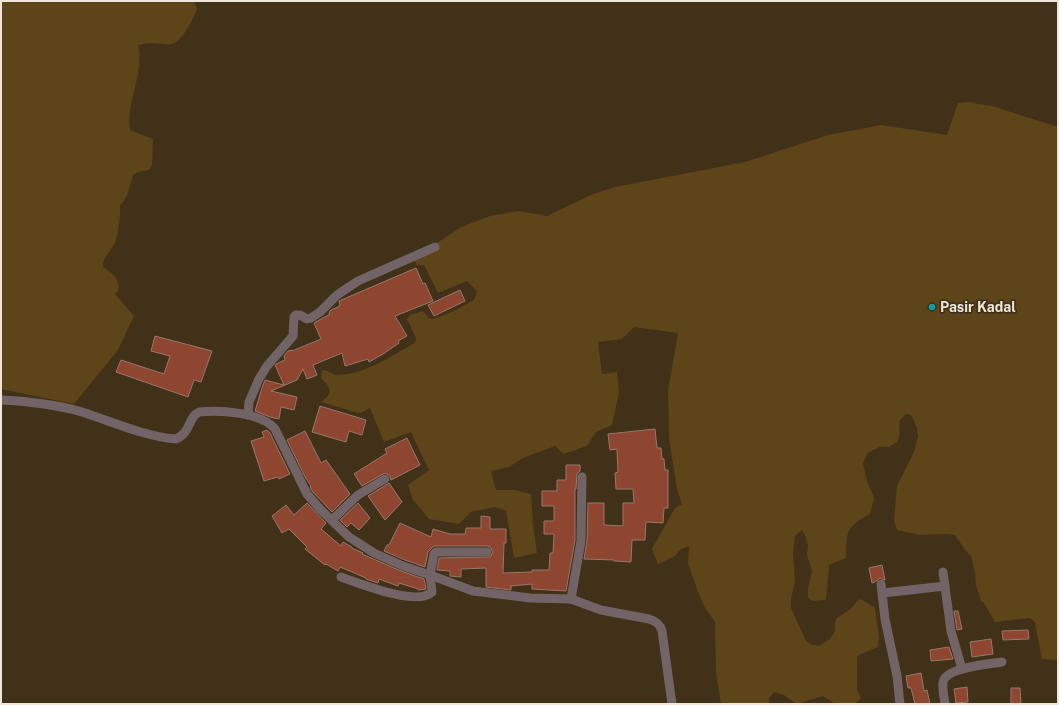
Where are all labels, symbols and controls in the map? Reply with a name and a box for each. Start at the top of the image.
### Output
place label: Pasir Kadal [940,299,1016,315]
marker: Pasir Kadal [927,302,937,312]

